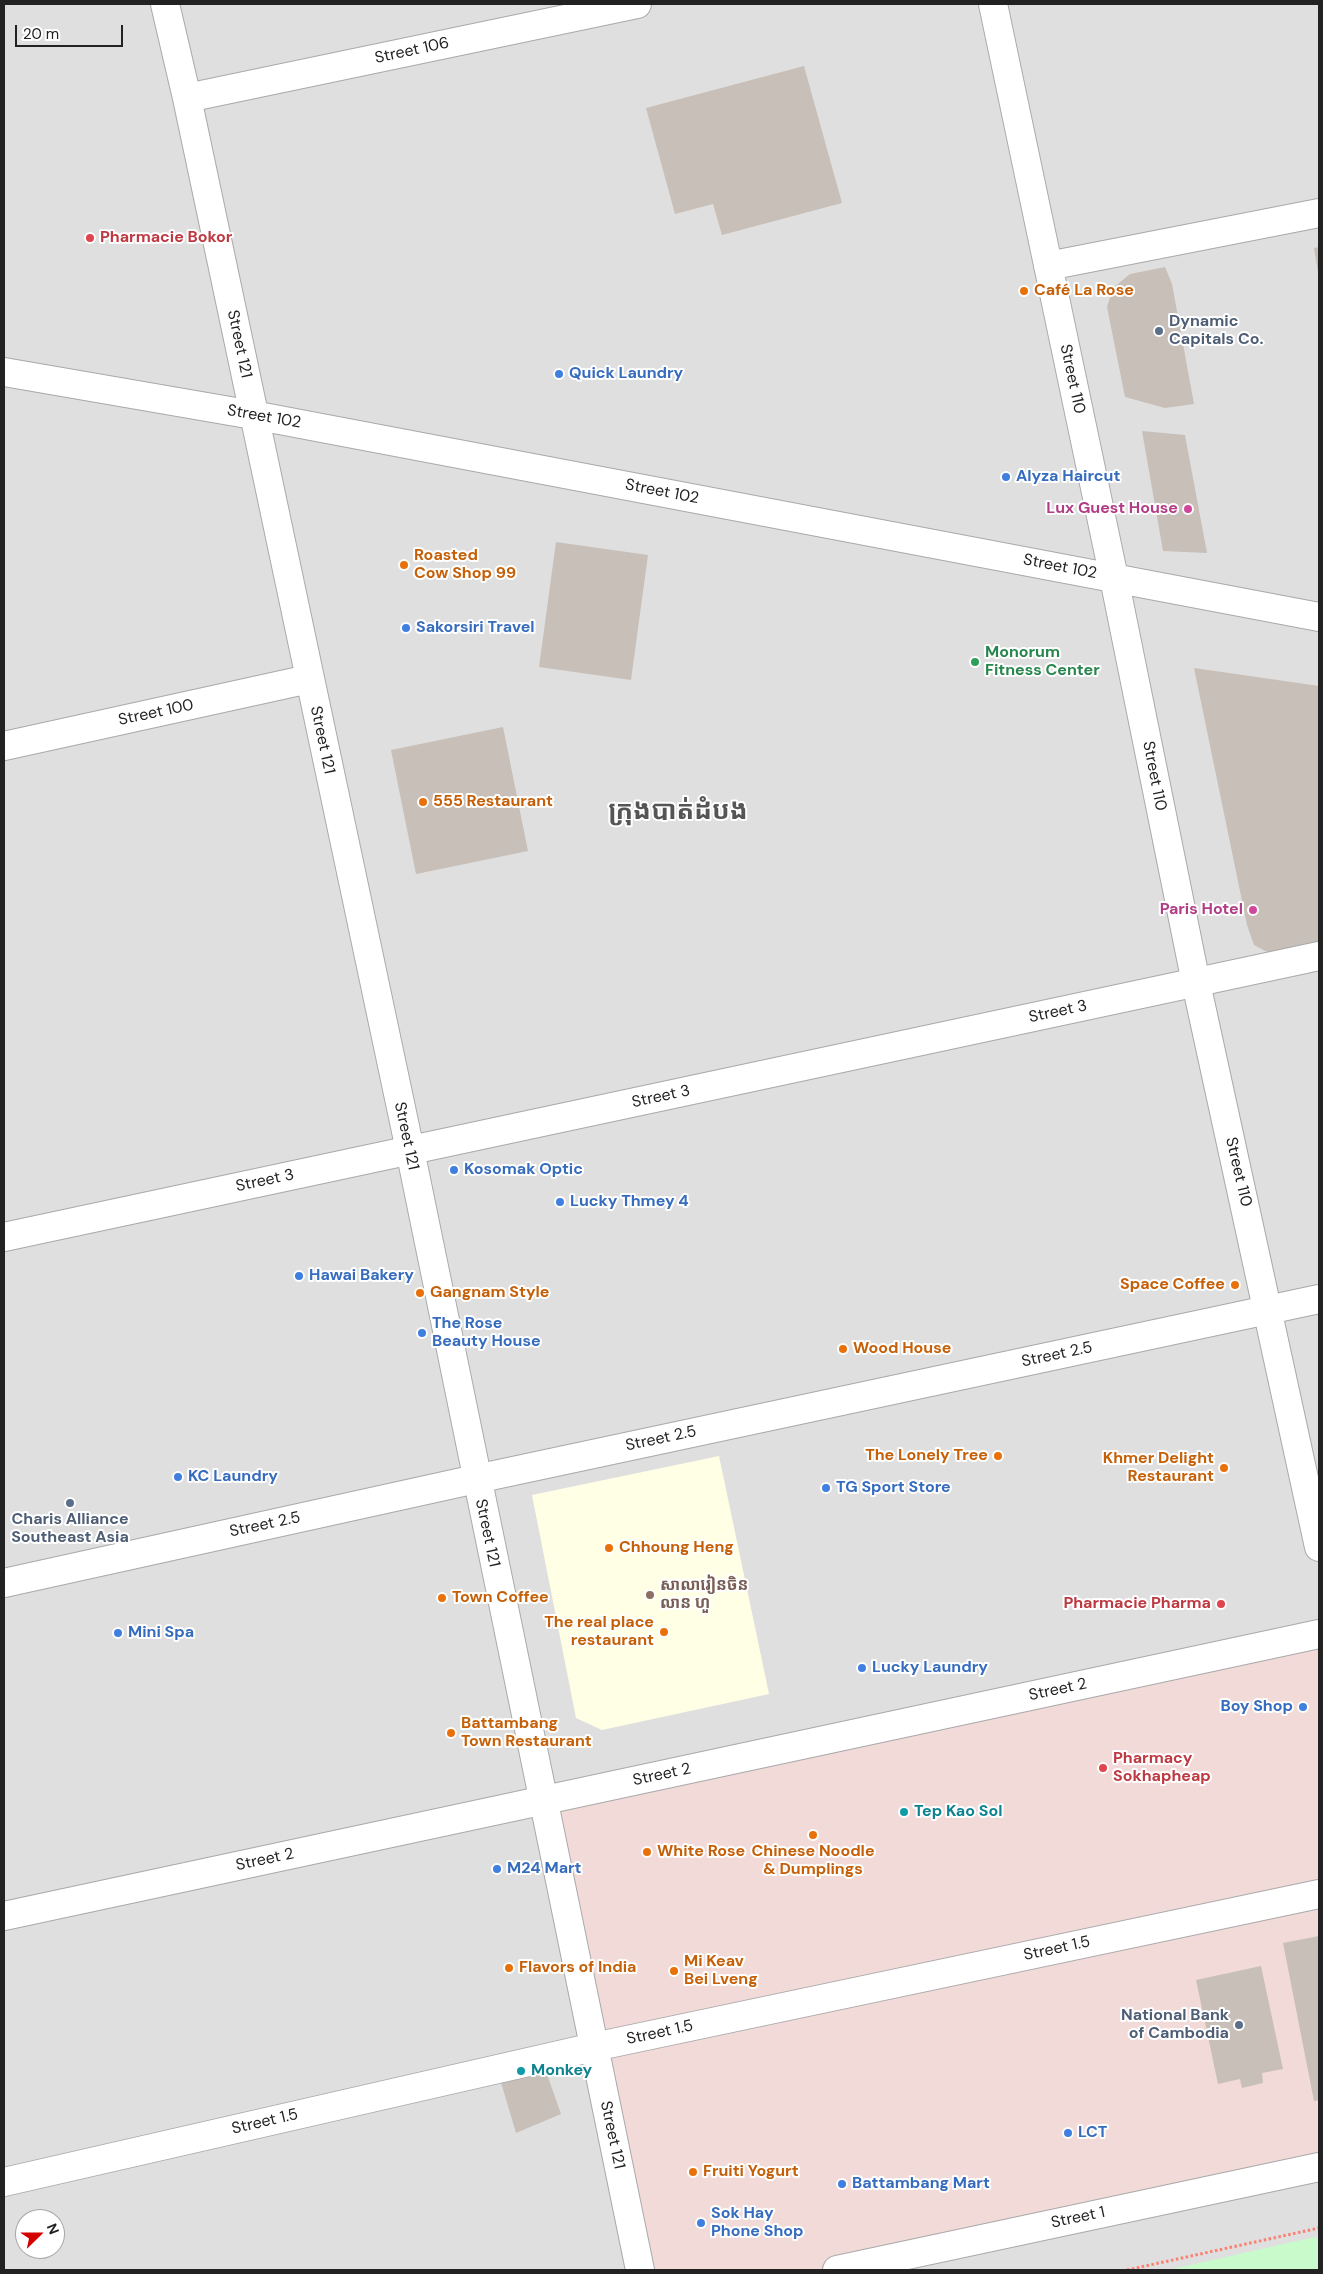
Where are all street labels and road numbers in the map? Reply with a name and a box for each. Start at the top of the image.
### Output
street label: Street 106 [373,34,451,68]
street label: Street 121 [222,308,256,380]
street label: Street 110 [1055,343,1089,415]
street label: Street 102 [226,401,302,433]
street label: Street 102 [624,475,700,509]
street label: Street 102 [1022,550,1098,584]
street label: Street 100 [117,696,195,730]
street label: Street 121 [305,704,339,776]
street label: Street 110 [1138,740,1170,812]
street label: Street 3 [1027,996,1089,1028]
street label: Street 3 [630,1081,692,1113]
street label: Street 121 [389,1100,423,1172]
street label: Street 110 [1221,1135,1255,1209]
street label: Street 3 [234,1165,296,1197]
street label: Street 2.5 [1020,1338,1094,1372]
street label: Street 2.5 [624,1422,698,1456]
street label: Street 121 [470,1497,504,1569]
street label: Street 2.5 [228,1508,302,1542]
street label: Street 2 [1027,1674,1089,1706]
street label: Street 2 [631,1759,693,1791]
street label: Street 2 [234,1844,296,1876]
street label: Street 1.5 [1022,1933,1092,1965]
street label: Street 1.5 [625,2017,695,2049]
street label: Street 121 [595,2099,629,2171]
street label: Street 1.5 [230,2105,300,2139]
street label: Street 1 [1049,2203,1107,2233]

